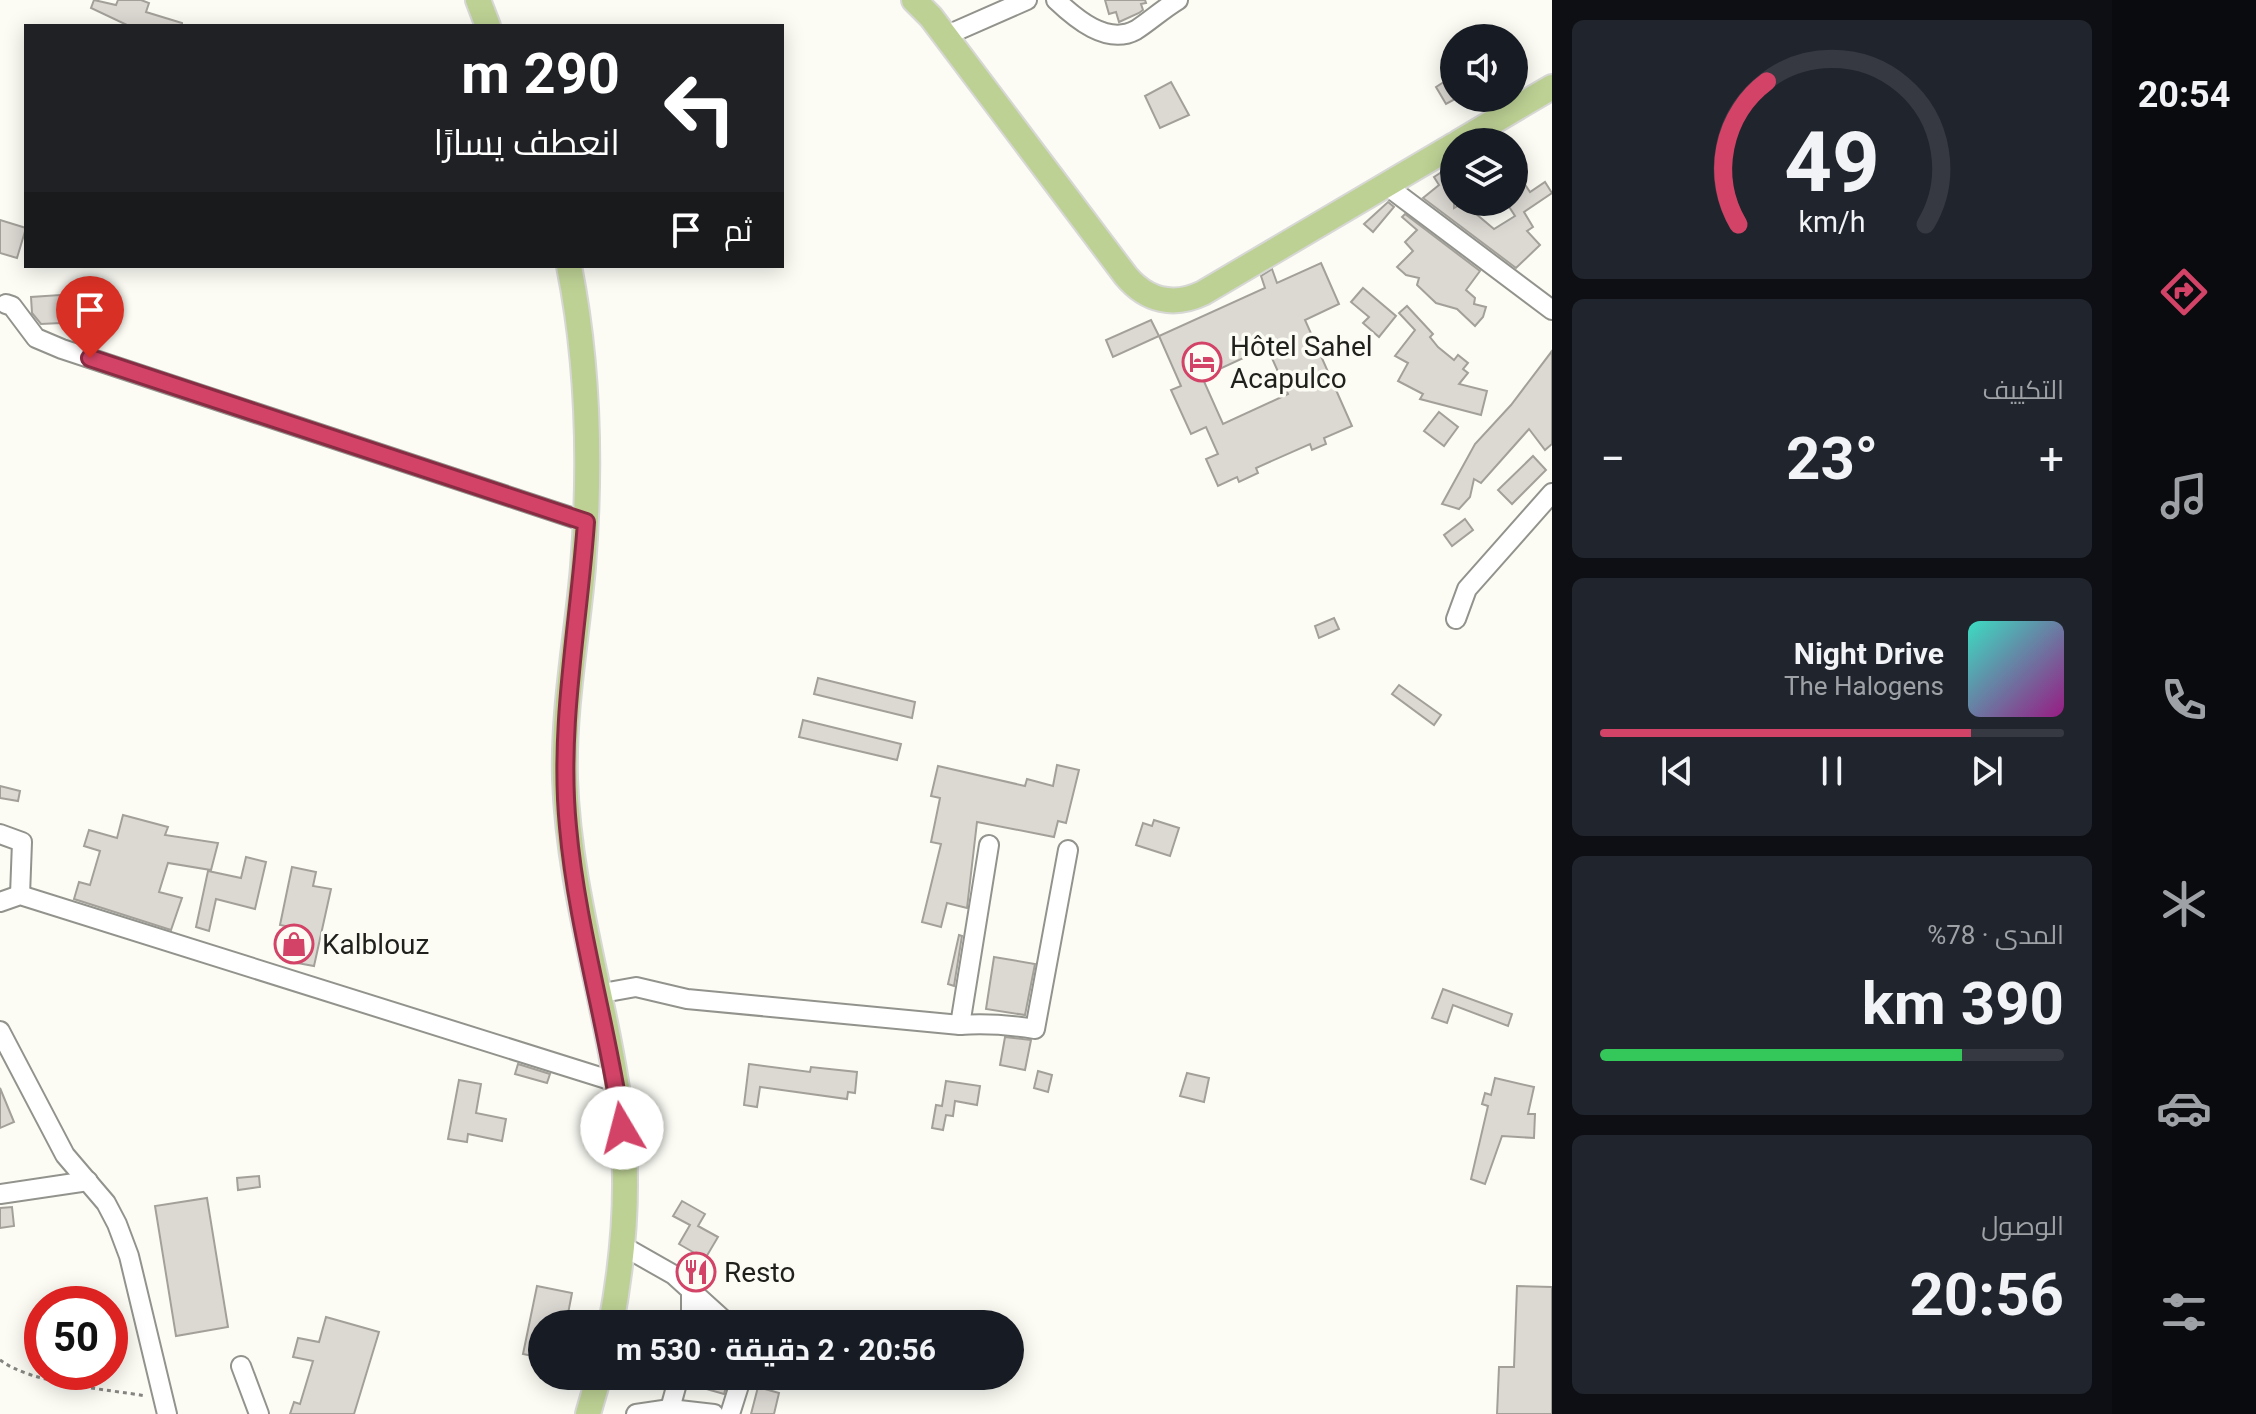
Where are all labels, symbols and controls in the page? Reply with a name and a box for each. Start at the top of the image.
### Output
map controls [1440,24,1528,216]
button: sound [1440,24,1528,112]
text: 290 m [461,41,620,107]
icon: left [648,56,752,160]
text: 20:54 [2138,74,2230,116]
text: 49 [1784,114,1880,211]
text: انعطف يسارًا [434,122,620,164]
button: layers [1440,128,1528,216]
text: km/h [1798,206,1866,240]
icon: arrive [664,208,708,252]
text: ثم [724,213,752,248]
icon: directions [2156,264,2212,320]
pin [56,276,124,358]
icon: arrive [68,288,112,332]
place label: Hôtel Sahel Acapulco [1230,330,1373,395]
hotel icon: Hôtel Sahel Acapulco [1181,341,1223,383]
text: التكييف [1982,375,2064,405]
text: 23° [1786,423,1878,494]
text: − [1600,433,1625,485]
text: + [2039,433,2064,485]
icon: music [2156,468,2212,524]
text: Night Drive [1794,636,1944,671]
text: The Halogens [1784,671,1944,701]
icon: phone [2156,672,2212,728]
icon: previous [1655,749,1699,793]
icon: pause [1810,749,1854,793]
icon: next [1965,749,2009,793]
icon: climate [2156,876,2212,932]
text: المدى · 78% [1927,920,2064,950]
shop icon: Kalblouz [273,923,315,965]
place label: Kalblouz [322,928,429,961]
text: 390 km [1862,968,2064,1039]
icon: car [2156,1080,2212,1136]
position arrow [580,1086,664,1170]
text: الوصول [1981,1211,2064,1241]
restaurant icon: Resto [675,1251,717,1293]
place label: Resto [724,1256,795,1289]
text: 20:56 [1909,1259,2064,1330]
icon: filters [2156,1284,2212,1340]
speed limit sign: 50 [24,1286,128,1390]
text: 20:56 · 2 دقيقة · 530 m [616,1332,936,1367]

